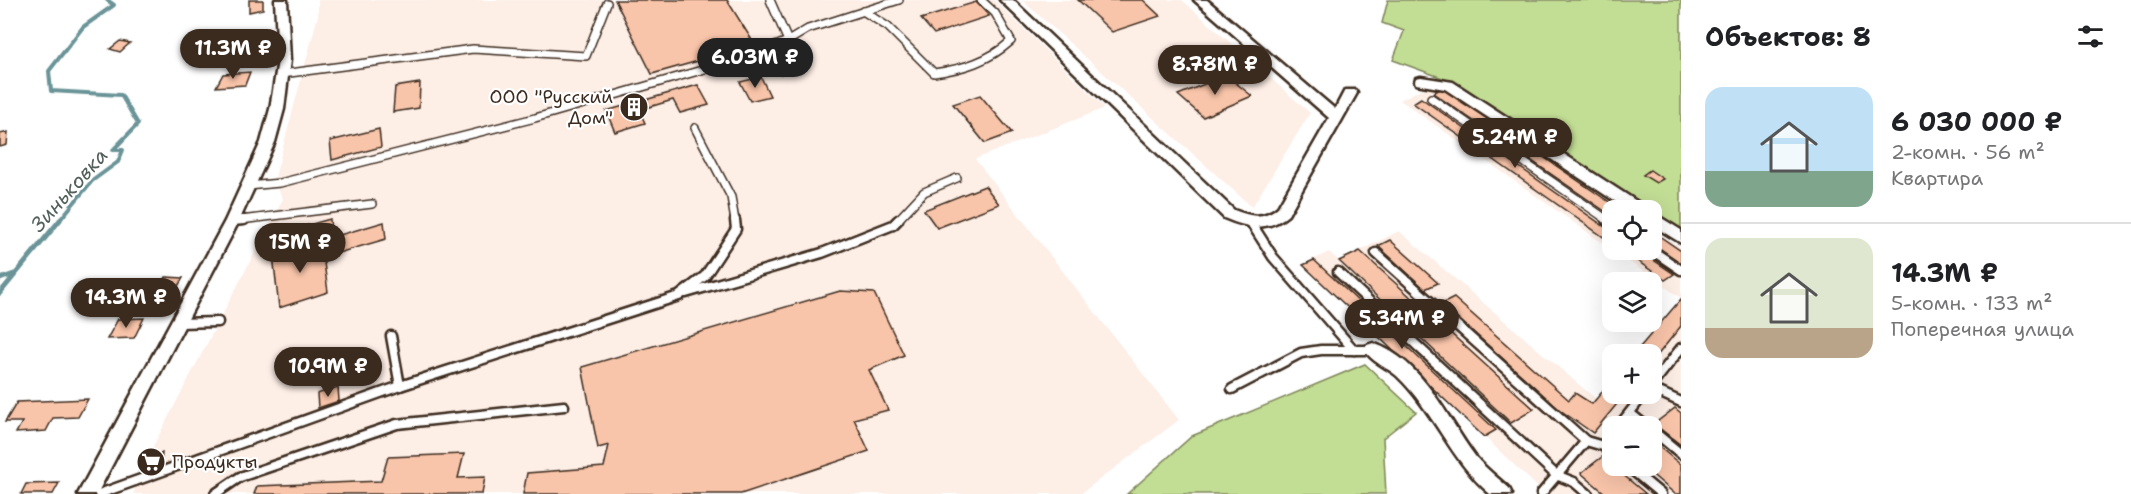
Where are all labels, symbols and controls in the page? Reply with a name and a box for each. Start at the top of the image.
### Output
text: Объектов: 8 [1705,19,1871,54]
icon: filters [2074,20,2107,53]
pin: 11.3M ₽ [178,29,288,80]
text: 11.3M ₽ [194,35,272,61]
pin: 6.03M ₽ [700,38,810,89]
text: 6.03M ₽ [711,44,799,70]
pin: 8.78M ₽ [1160,45,1270,96]
text: 8.78M ₽ [1172,51,1258,77]
place label: ООО "Русский Дом" [490,85,613,130]
building icon: ООО "Русский Дом" [618,91,650,123]
text: 6 030 000 ₽ [1891,104,2063,139]
icon: home [1753,111,1825,183]
pin: 5.24M ₽ [1460,118,1570,169]
text: 5.24M ₽ [1472,124,1558,150]
text: 2-комн. · 56 m² [1891,139,2045,165]
water label: Зиньковка [25,143,113,237]
text: Квартира [1891,165,1983,191]
map controls [1602,200,1662,476]
button: locate [1602,200,1662,260]
pin: 15M ₽ [258,223,342,274]
text: 15M ₽ [269,229,331,255]
text: 14.3M ₽ [1891,255,1998,290]
icon: home [1753,262,1825,334]
button: layers [1602,272,1662,332]
pin: 14.3M ₽ [71,278,181,329]
text: 14.3M ₽ [85,284,167,310]
text: 5-комн. · 133 m² [1891,290,2053,316]
pin: 5.34M ₽ [1347,299,1457,350]
text: 5.34M ₽ [1359,305,1445,331]
text: Поперечная улица [1891,316,2074,342]
button: + [1602,344,1662,404]
pin: 10.9M ₽ [273,347,383,398]
text: 10.9M ₽ [288,353,368,379]
button: − [1602,416,1662,476]
supermarket icon: Продукты [135,446,167,478]
place label: Продукты [172,450,258,474]

